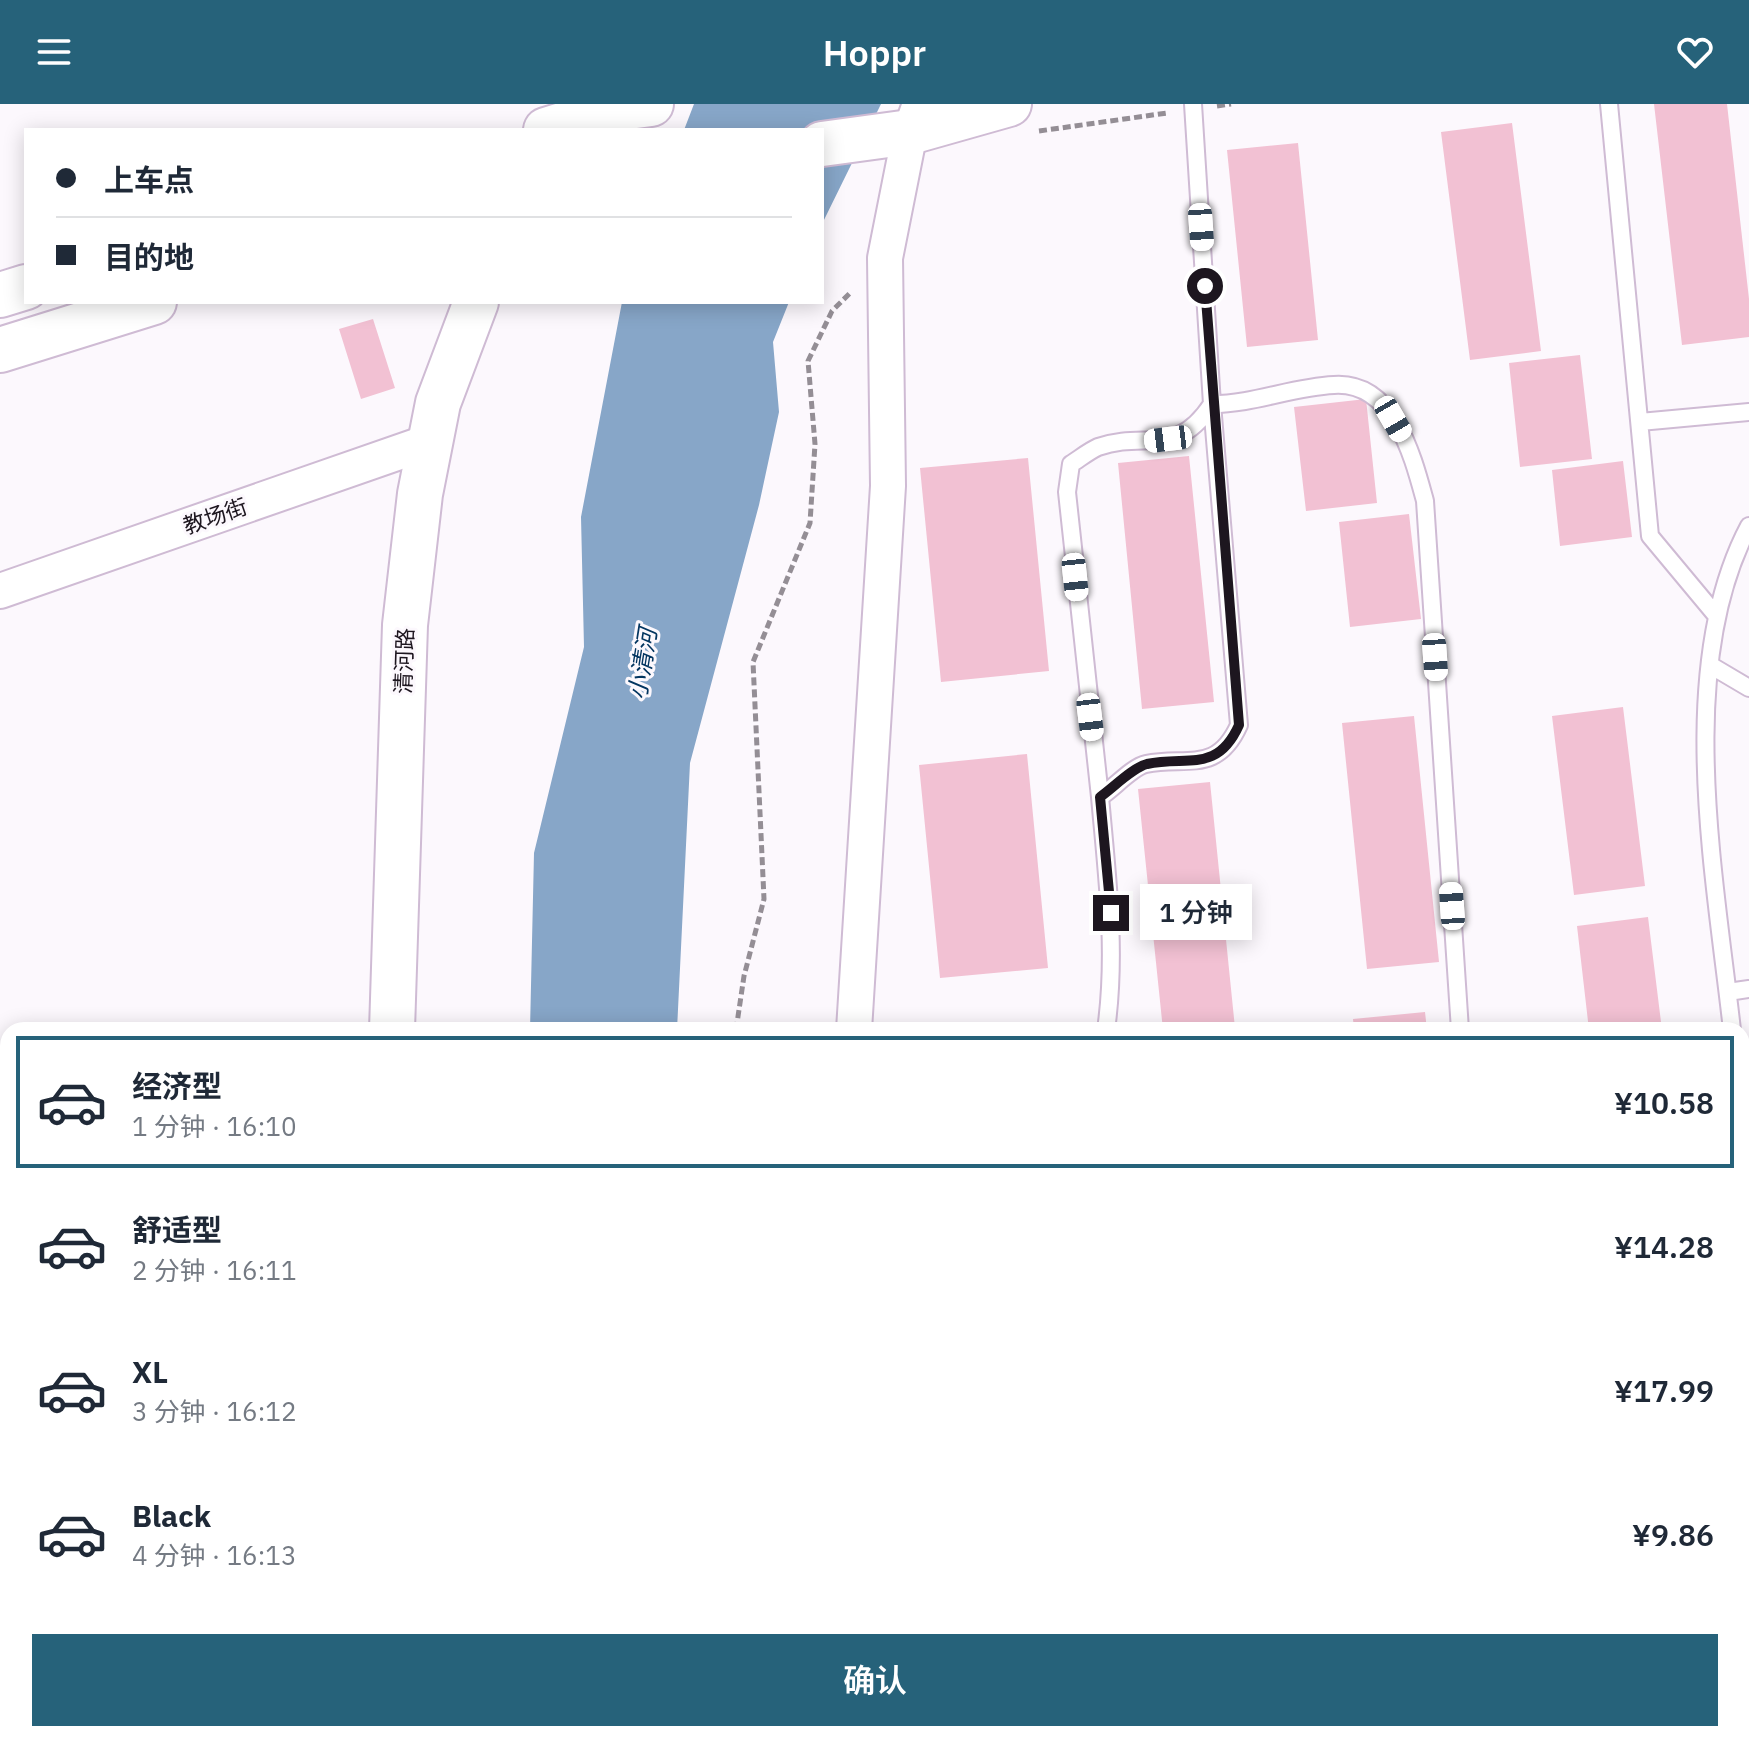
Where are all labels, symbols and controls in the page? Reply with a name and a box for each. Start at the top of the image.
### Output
text: Hoppr [823,29,926,76]
icon: menu [32,30,76,74]
icon: heart [1673,30,1717,74]
text: 上车点 [104,160,194,199]
car [1187,202,1215,252]
text: 目的地 [104,237,194,276]
route start [1187,268,1223,304]
car [1371,392,1415,446]
car [1143,424,1193,454]
street label: 教场街 [179,491,251,540]
car [1061,552,1089,602]
water label: 小清河 [621,622,664,702]
street label: 清河路 [388,627,419,694]
car [1421,632,1449,682]
car [1075,692,1105,742]
car [1438,881,1466,931]
callout: 1 分钟 [1139,885,1251,941]
route end [1093,895,1129,931]
text: 1 分钟 [1159,895,1233,929]
icon: car [36,1066,108,1138]
text: 经济型 [132,1066,222,1105]
text: ¥10.58 [1614,1083,1714,1122]
text: 1 分钟 · 16:10 [132,1109,296,1143]
icon: car [36,1210,108,1282]
text: 舒适型 [132,1210,222,1249]
text: ¥14.28 [1614,1227,1714,1266]
text: 2 分钟 · 16:11 [132,1253,296,1287]
text: XL [132,1352,168,1391]
icon: car [36,1354,108,1426]
text: ¥17.99 [1614,1371,1714,1410]
text: 3 分钟 · 16:12 [132,1394,296,1428]
text: Black [132,1496,211,1535]
icon: car [36,1498,108,1570]
text: ¥9.86 [1632,1515,1714,1554]
text: 4 分钟 · 16:13 [132,1538,296,1572]
button: 确认 [32,1634,1718,1726]

